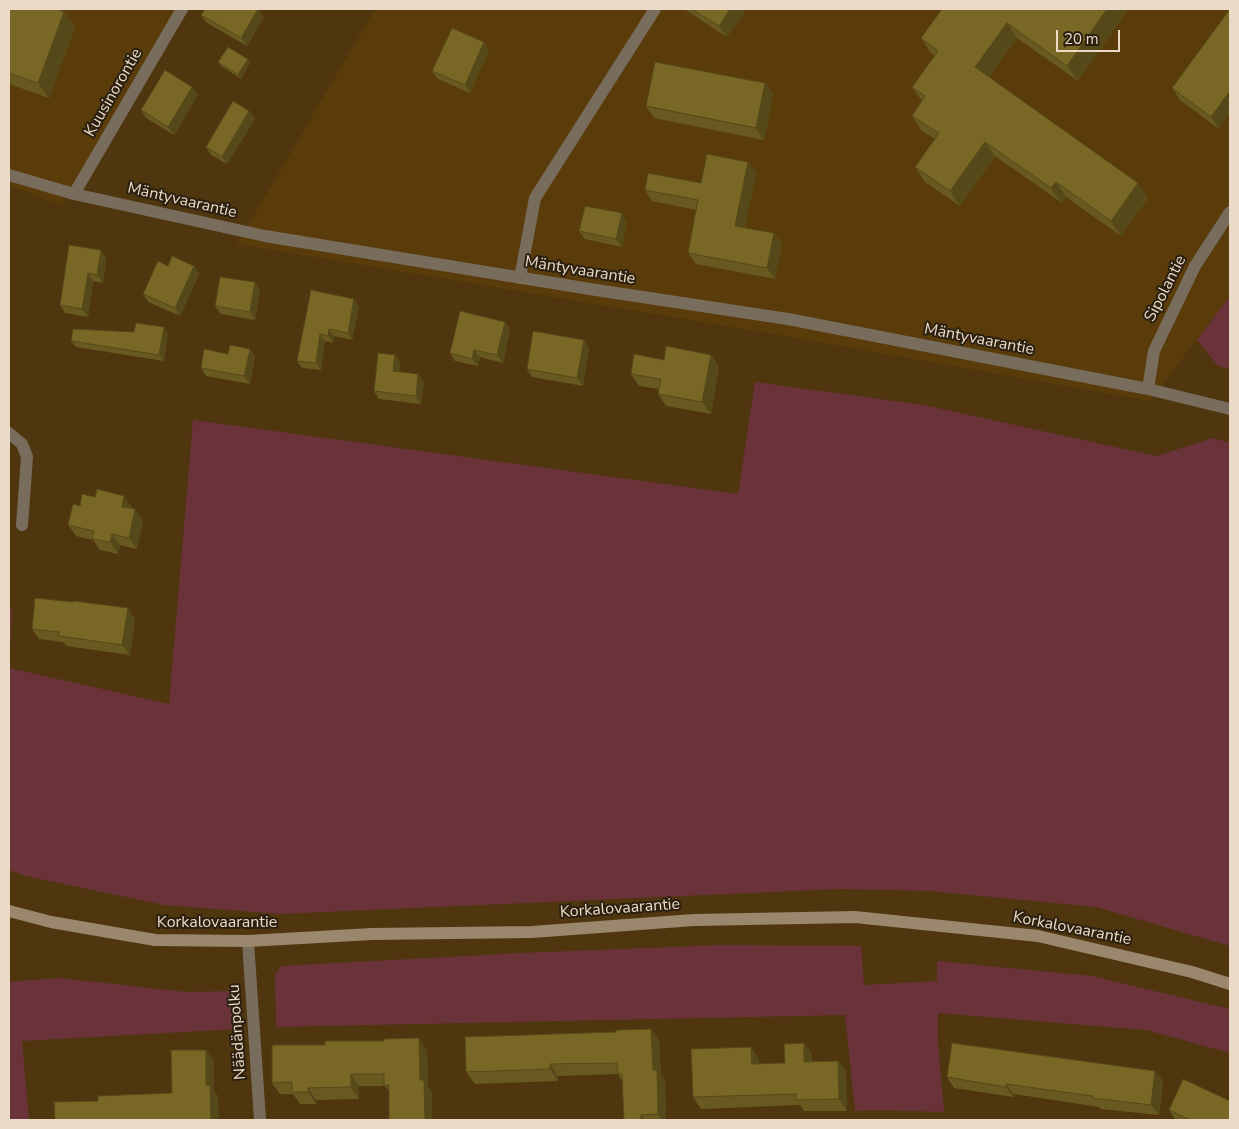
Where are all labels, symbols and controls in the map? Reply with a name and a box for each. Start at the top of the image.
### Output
scale bar [1059,20,1123,52]
text: 20 m [1064,29,1099,49]
street label: Kuusinorontie [81,45,147,141]
street label: Mäntyvaarantie [125,179,239,223]
street label: Mäntyvaarantie [523,253,637,289]
street label: Sipolantie [1141,253,1191,325]
street label: Mäntyvaarantie [922,320,1036,360]
street label: Korkalovaarantie [559,895,681,923]
street label: Korkalovaarantie [1011,908,1133,950]
street label: Korkalovaarantie [157,913,277,933]
street label: Näädänpolku [225,984,251,1080]

